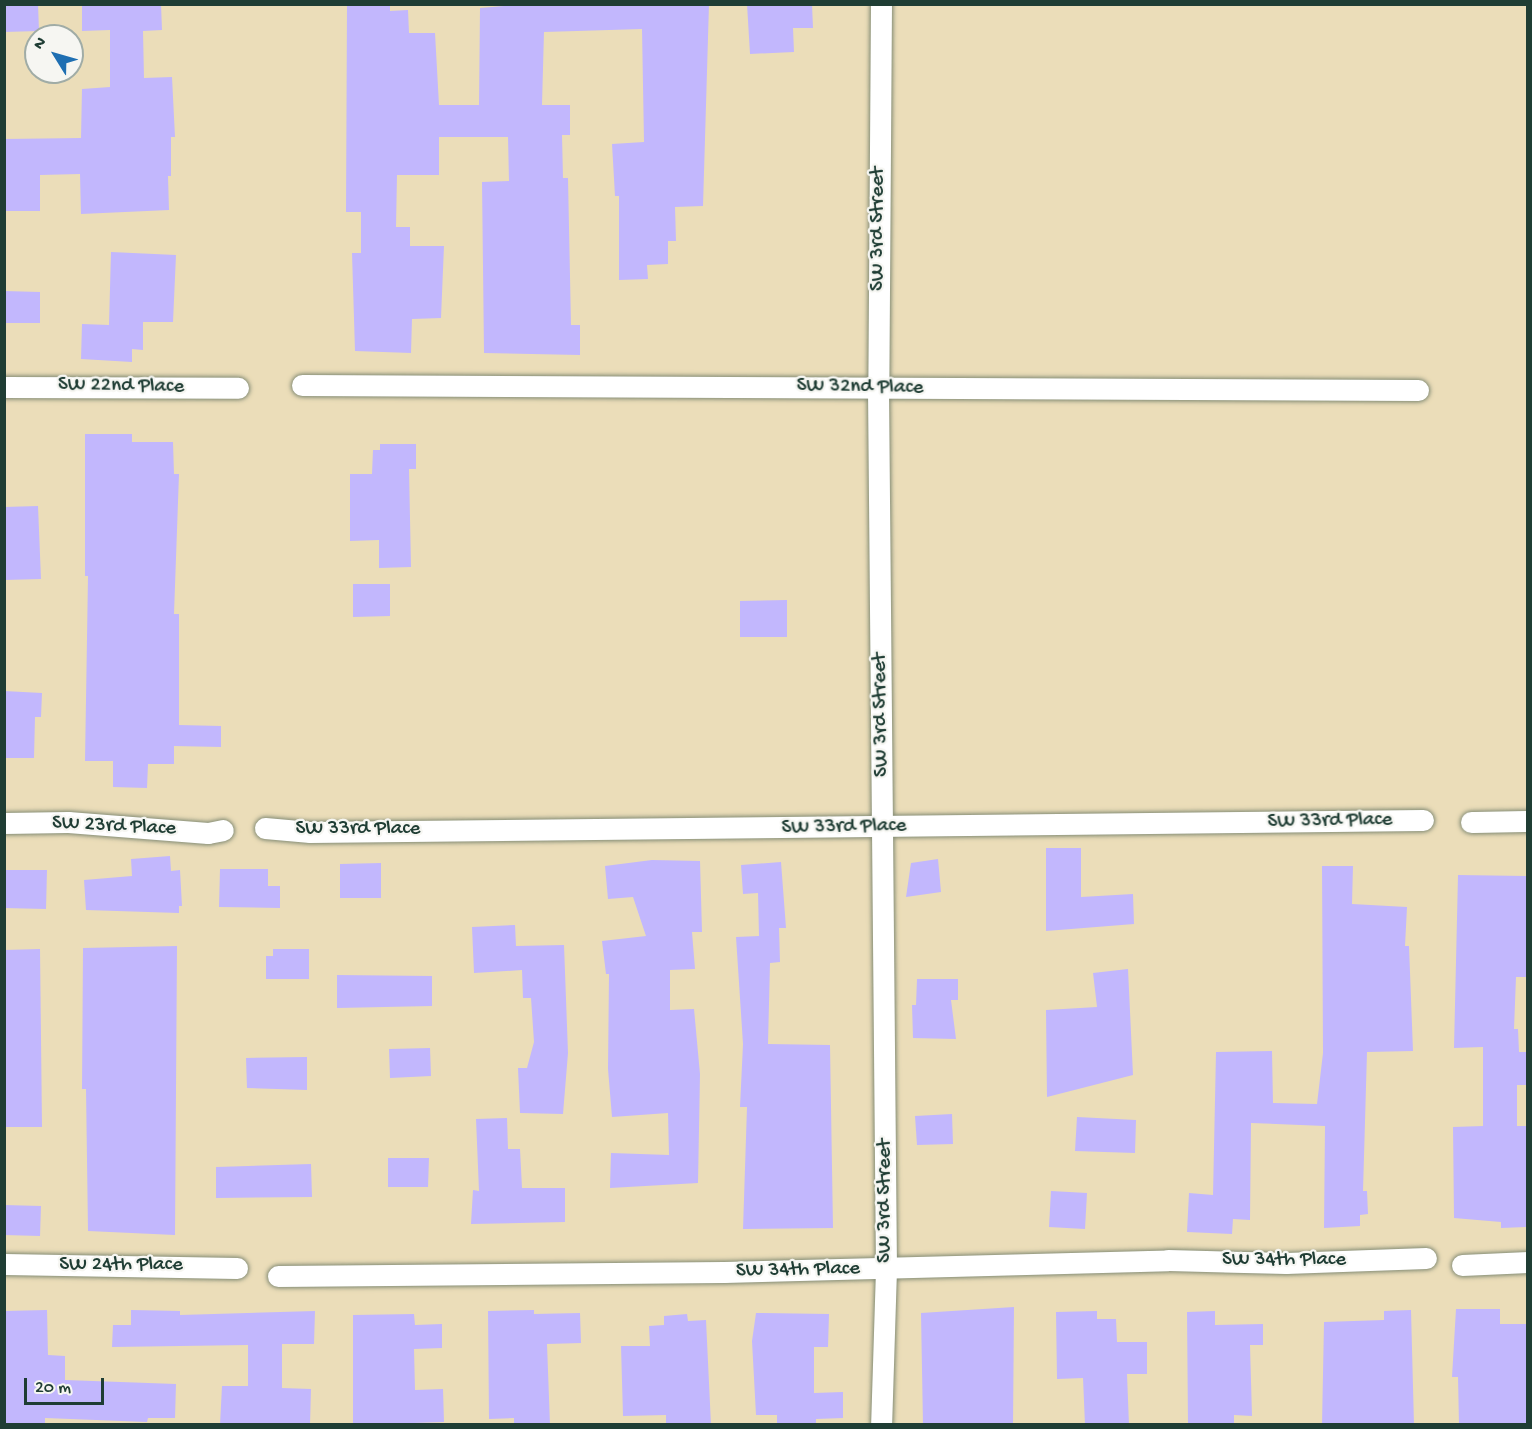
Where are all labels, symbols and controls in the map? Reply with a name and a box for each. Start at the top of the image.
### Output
north arrow [24,24,84,84]
text: N [30,34,52,54]
street label: SW 3rd Street [866,167,892,291]
street label: SW 22nd Place [58,373,184,401]
street label: SW 32nd Place [796,374,924,402]
street label: SW 3rd Street [868,653,896,777]
street label: SW 33rd Place [1267,808,1393,836]
street label: SW 23rd Place [51,811,177,843]
street label: SW 33rd Place [781,814,907,842]
street label: SW 33rd Place [296,817,420,843]
street label: SW 3rd Street [873,1139,899,1263]
street label: SW 34th Place [1222,1248,1346,1274]
street label: SW 24th Place [59,1253,183,1279]
street label: SW 34th Place [736,1257,860,1285]
scale bar [27,1366,106,1404]
text: 20 m [35,1378,71,1399]

